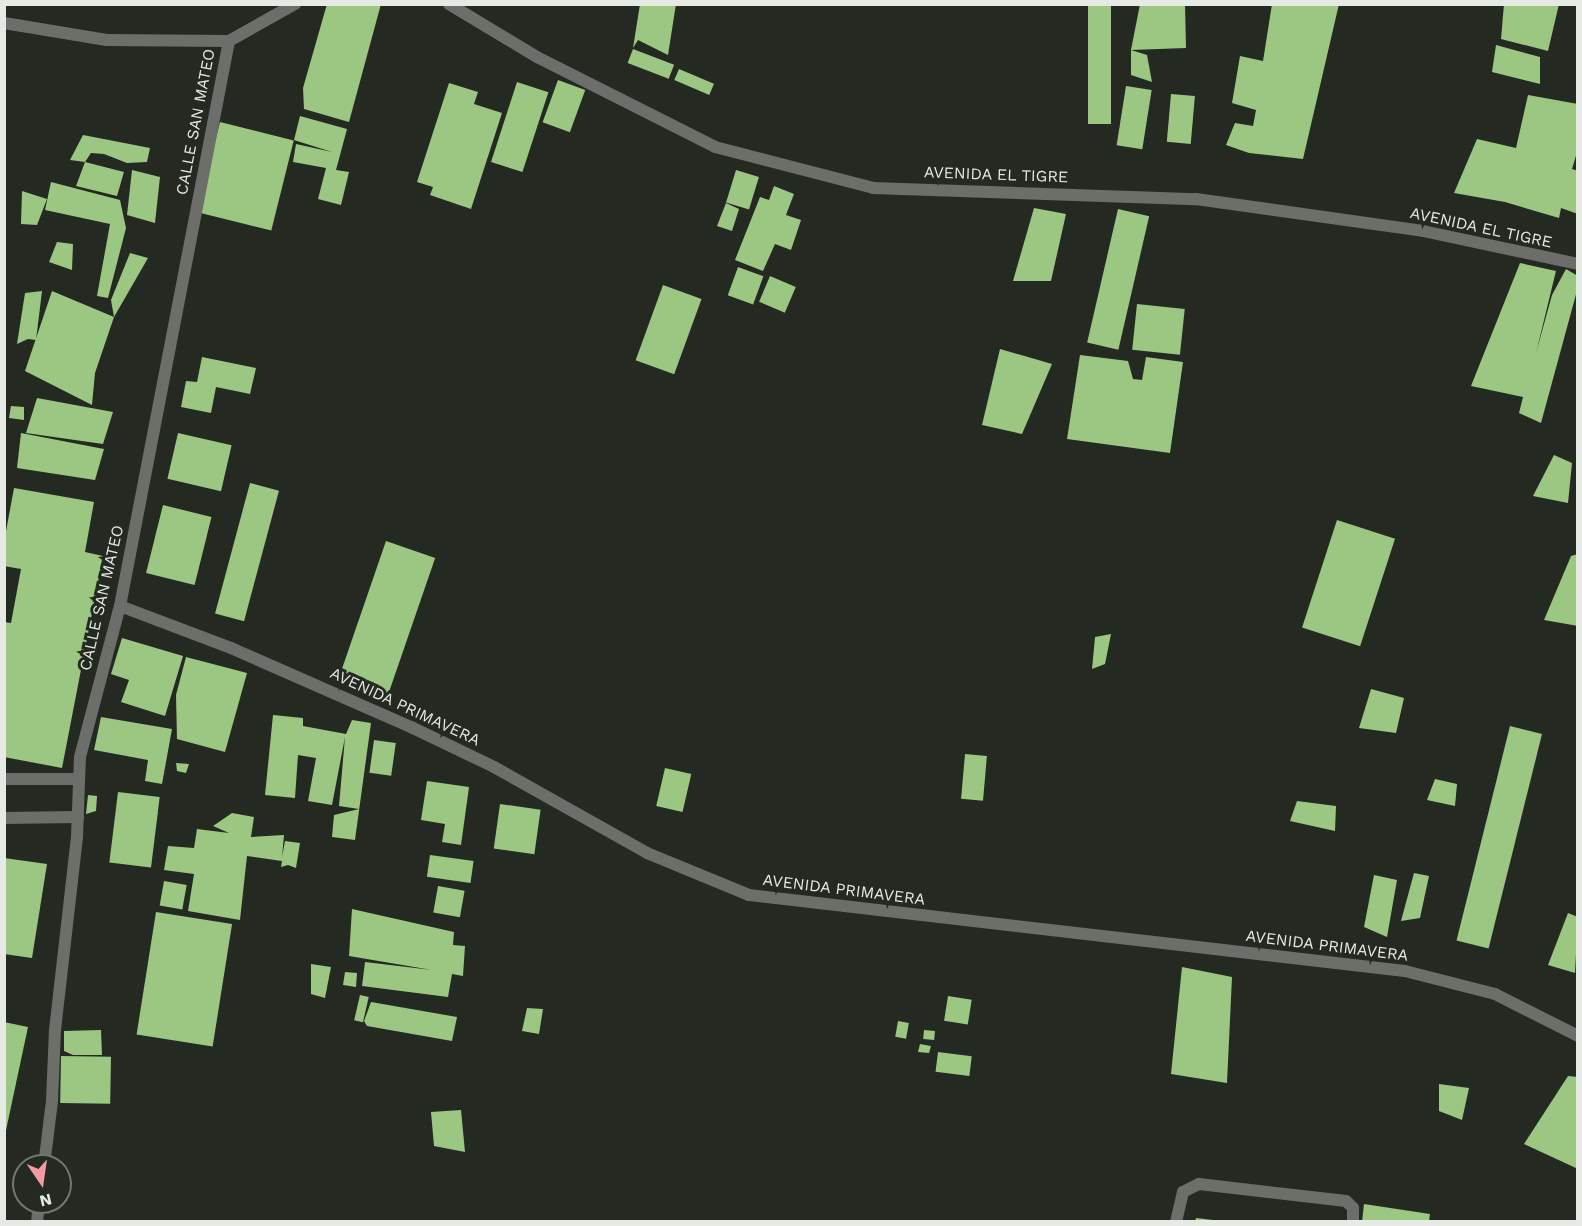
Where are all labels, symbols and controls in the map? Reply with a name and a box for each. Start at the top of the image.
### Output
street label: CALLE SAN MATEO [172,47,220,197]
street label: AVENIDA EL TIGRE [923,163,1069,187]
street label: AVENIDA EL TIGRE [1408,203,1554,253]
street label: CALLE SAN MATEO [76,523,128,673]
street label: AVENIDA PRIMAVERA [327,664,483,750]
street label: AVENIDA PRIMAVERA [761,870,927,910]
street label: AVENIDA PRIMAVERA [1244,926,1410,966]
north arrow [12,1154,72,1214]
text: N [38,1189,54,1211]

